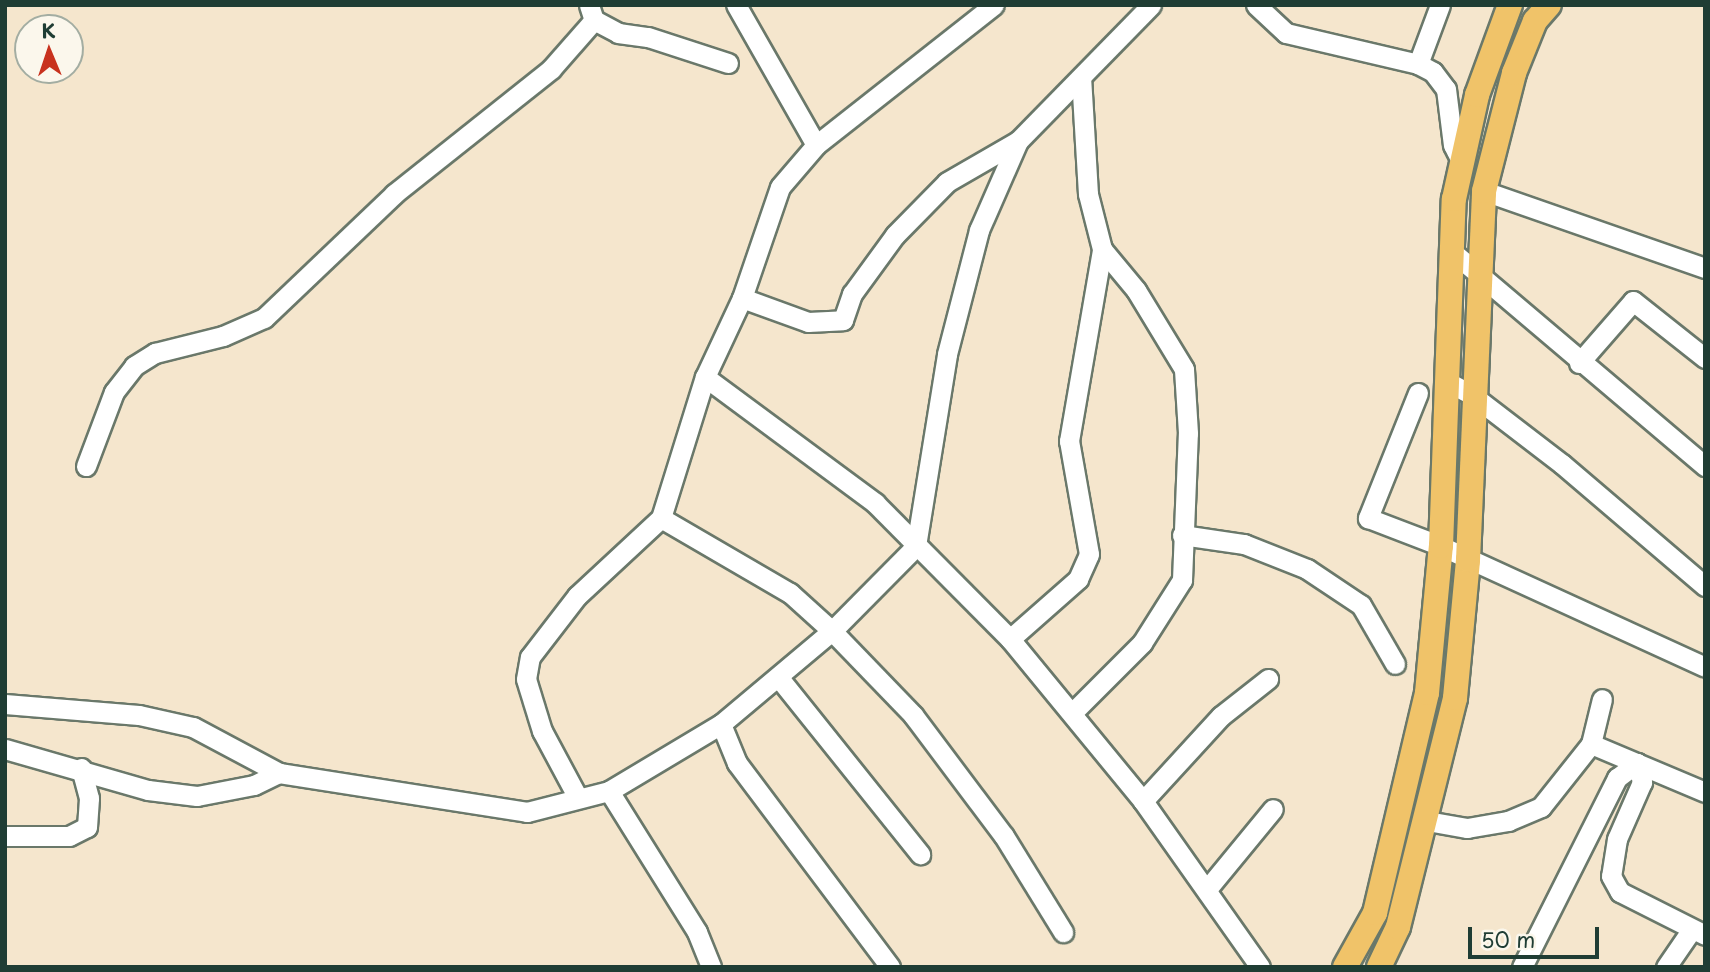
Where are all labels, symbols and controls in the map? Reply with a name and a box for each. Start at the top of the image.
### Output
north arrow [14,14,84,84]
text: K [41,16,56,44]
scale bar [1472,912,1603,956]
text: 50 m [1481,923,1535,955]

